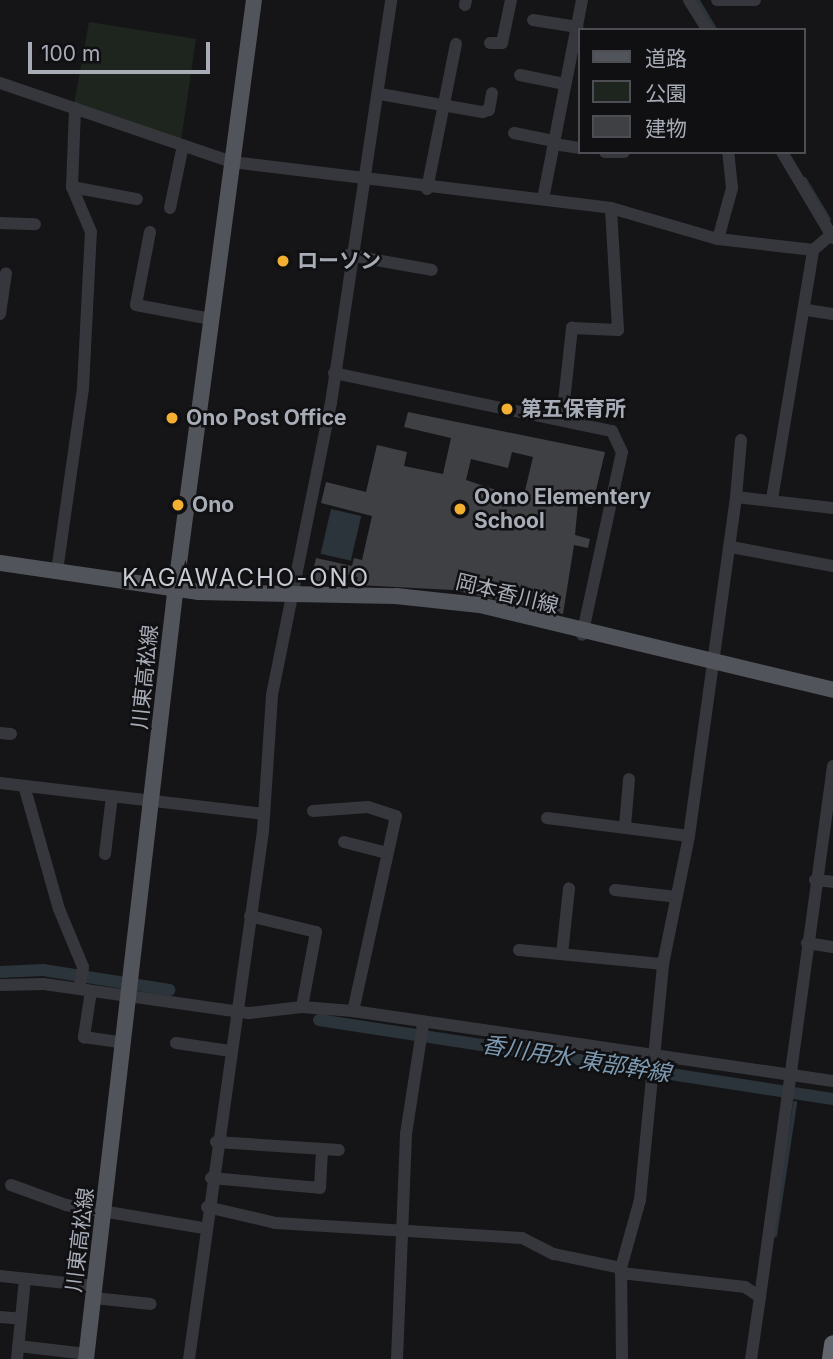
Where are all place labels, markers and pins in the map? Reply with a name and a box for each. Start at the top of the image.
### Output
place label: ローソン [297,248,381,274]
marker: ローソン [275,253,291,269]
place label: 第五保育所 [521,396,626,422]
marker: 第五保育所 [499,401,515,417]
place label: Ono Post Office [186,405,347,431]
marker: Ono Post Office [164,410,180,426]
place label: Oono Elementery School [474,484,651,534]
place label: Ono [192,492,234,518]
marker: Ono [170,497,186,513]
marker: Oono Elementery School [452,501,468,517]

